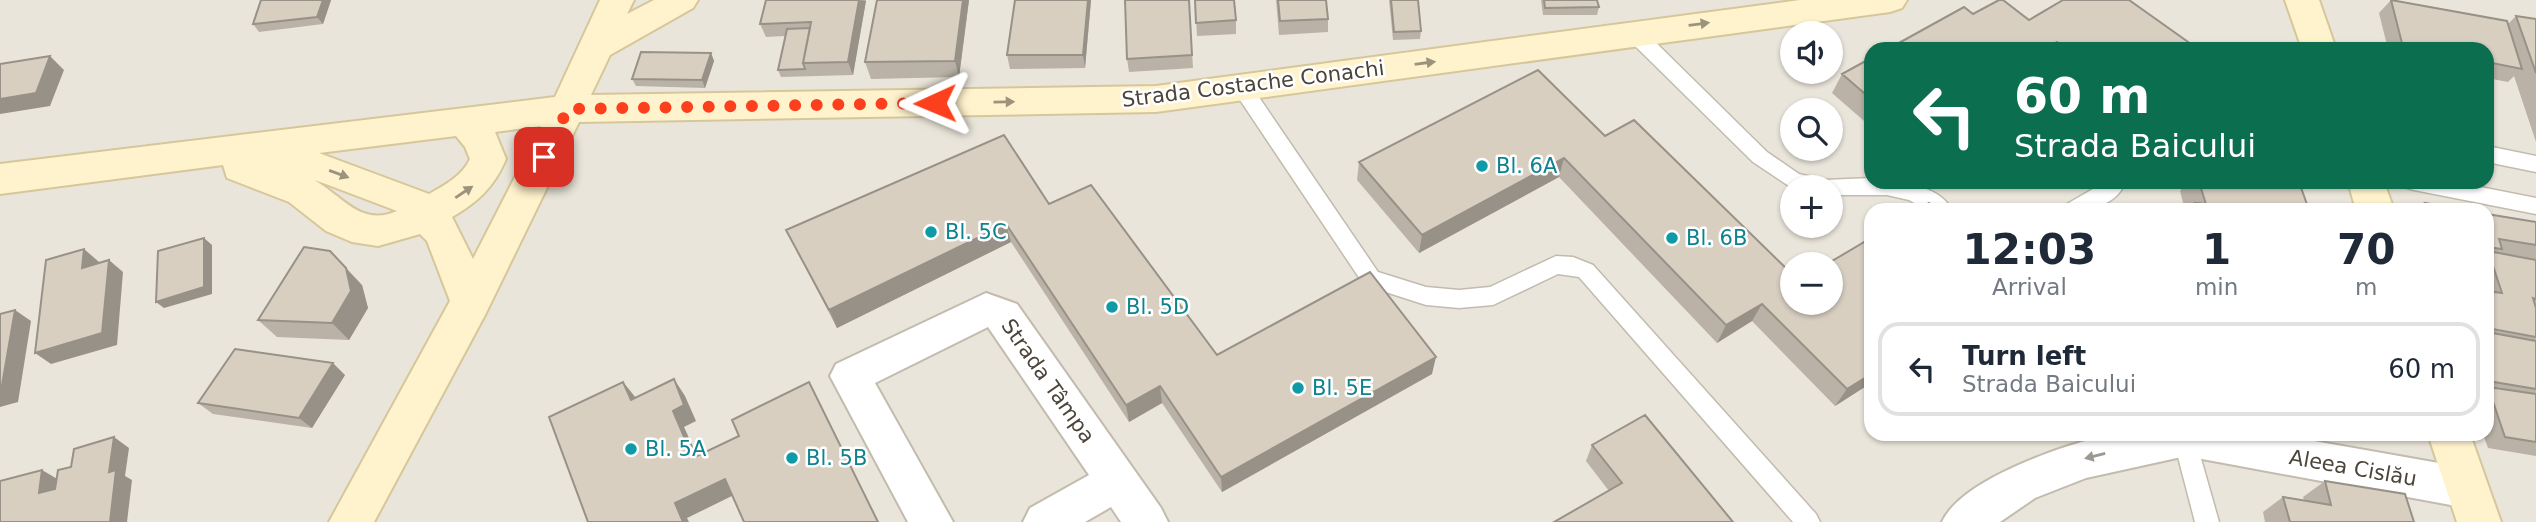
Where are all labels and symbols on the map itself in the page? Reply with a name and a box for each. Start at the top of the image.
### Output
one-way arrow [1688,19,1710,30]
street label: Strada Costache Conachi [1120,56,1386,112]
one-way arrow [1414,57,1436,68]
position arrow [898,66,972,140]
one-way arrow [993,96,1015,108]
pin [514,127,574,187]
place label: Bl. 6A [1496,154,1558,178]
marker: Bl. 6A [1474,158,1490,174]
one-way arrow [329,169,350,180]
one-way arrow [454,185,474,198]
place label: Bl. 5C [945,220,1007,244]
marker: Bl. 5C [923,224,939,240]
place label: Bl. 6B [1686,226,1747,250]
marker: Bl. 6B [1664,230,1680,246]
place label: Bl. 5D [1126,295,1189,319]
marker: Bl. 5D [1104,299,1120,315]
street label: Strada Tâmpa [996,314,1100,448]
place label: Bl. 5E [1312,376,1372,400]
marker: Bl. 5E [1290,380,1306,396]
place label: Bl. 5A [645,437,707,461]
marker: Bl. 5A [623,441,639,457]
street label: Aleea Cislău [2287,445,2419,491]
place label: Bl. 5B [806,446,867,470]
marker: Bl. 5B [784,450,800,466]
one-way arrow [2084,451,2106,462]

